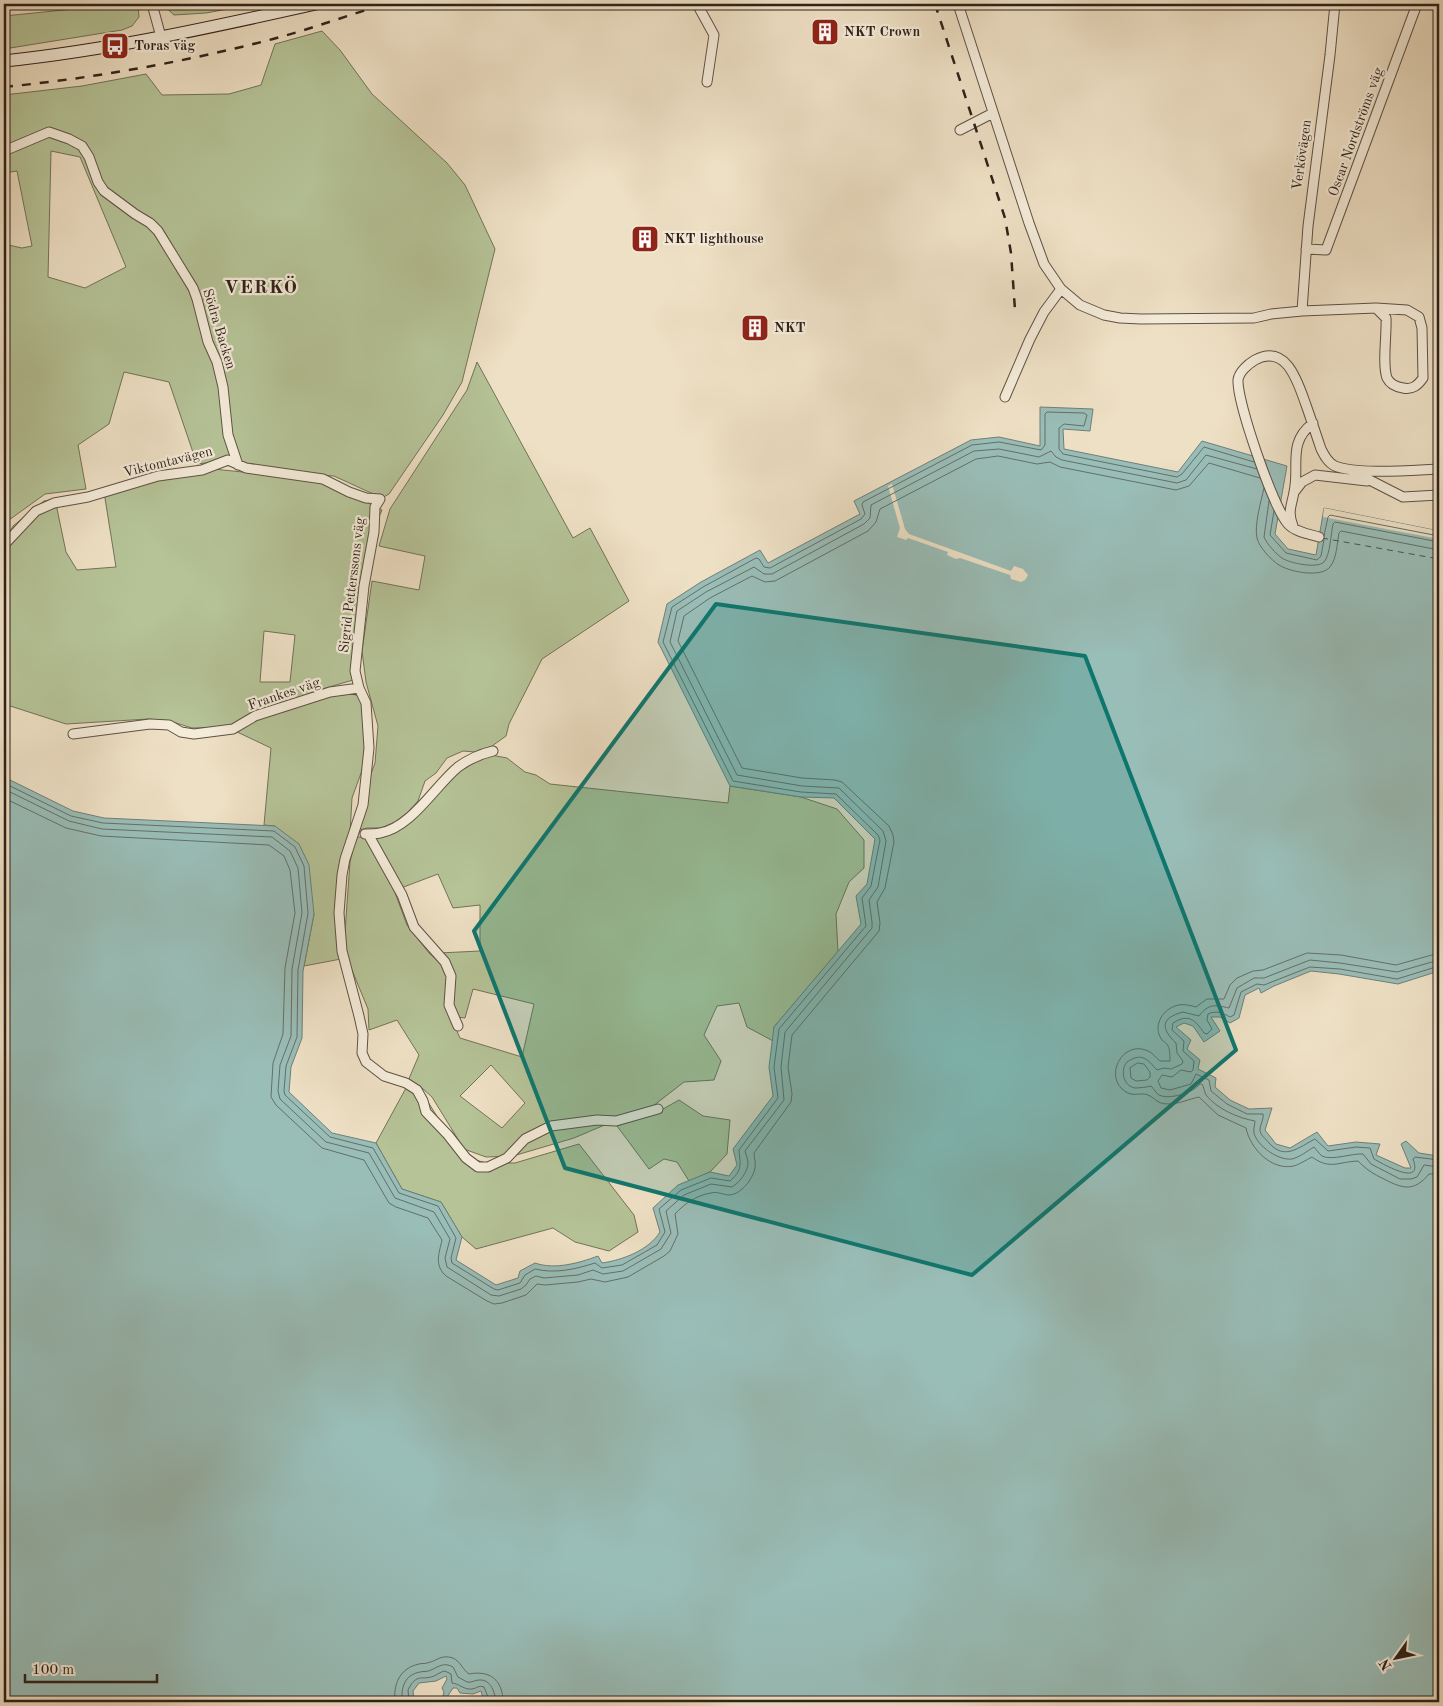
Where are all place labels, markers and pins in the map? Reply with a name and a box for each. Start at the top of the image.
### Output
building icon: NKT Crown [810,17,840,47]
place label: NKT Crown [844,25,920,39]
bus stop icon: Toras väg [100,31,130,61]
place label: Toras väg [134,39,195,53]
building icon: NKT lighthouse [630,224,660,254]
place label: NKT lighthouse [664,232,764,246]
building icon: NKT [740,313,770,343]
place label: NKT [774,321,806,335]

